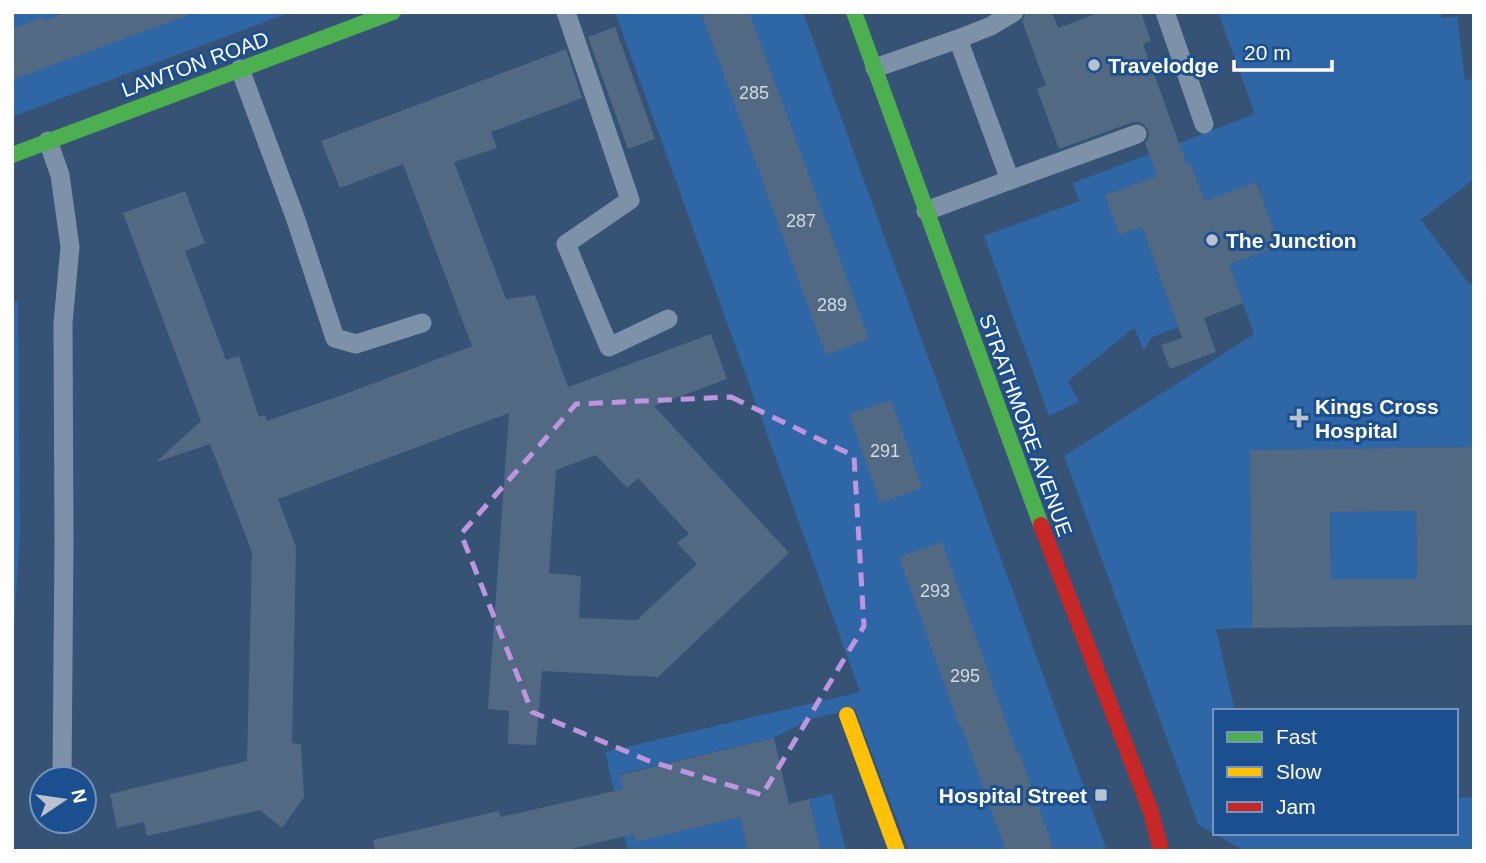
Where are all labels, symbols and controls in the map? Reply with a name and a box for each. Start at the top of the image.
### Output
street label: LAWTON ROAD [118,27,272,101]
scale bar [1234,28,1332,72]
text: 20 m [1244,41,1291,64]
place label: Travelodge [1108,54,1219,77]
marker: Travelodge [1086,57,1102,73]
house number: 285 [739,83,769,103]
house number: 287 [786,211,816,231]
place label: The Junction [1226,229,1357,252]
marker: The Junction [1204,232,1220,248]
house number: 289 [817,295,847,315]
street label: STRATHMORE AVENUE [975,311,1077,539]
place label: Kings Cross Hospital [1315,395,1439,442]
marker: Kings Cross Hospital [1289,408,1309,428]
house number: 291 [870,441,900,461]
house number: 293 [920,581,950,601]
house number: 295 [950,666,980,686]
legend [1213,709,1458,835]
text: Fast [1276,725,1317,748]
text: Slow [1276,760,1322,783]
north arrow [28,765,98,835]
place label: Hospital Street [939,784,1087,807]
text: N [67,787,91,805]
marker: Hospital Street [1093,787,1109,803]
text: Jam [1276,795,1316,818]

